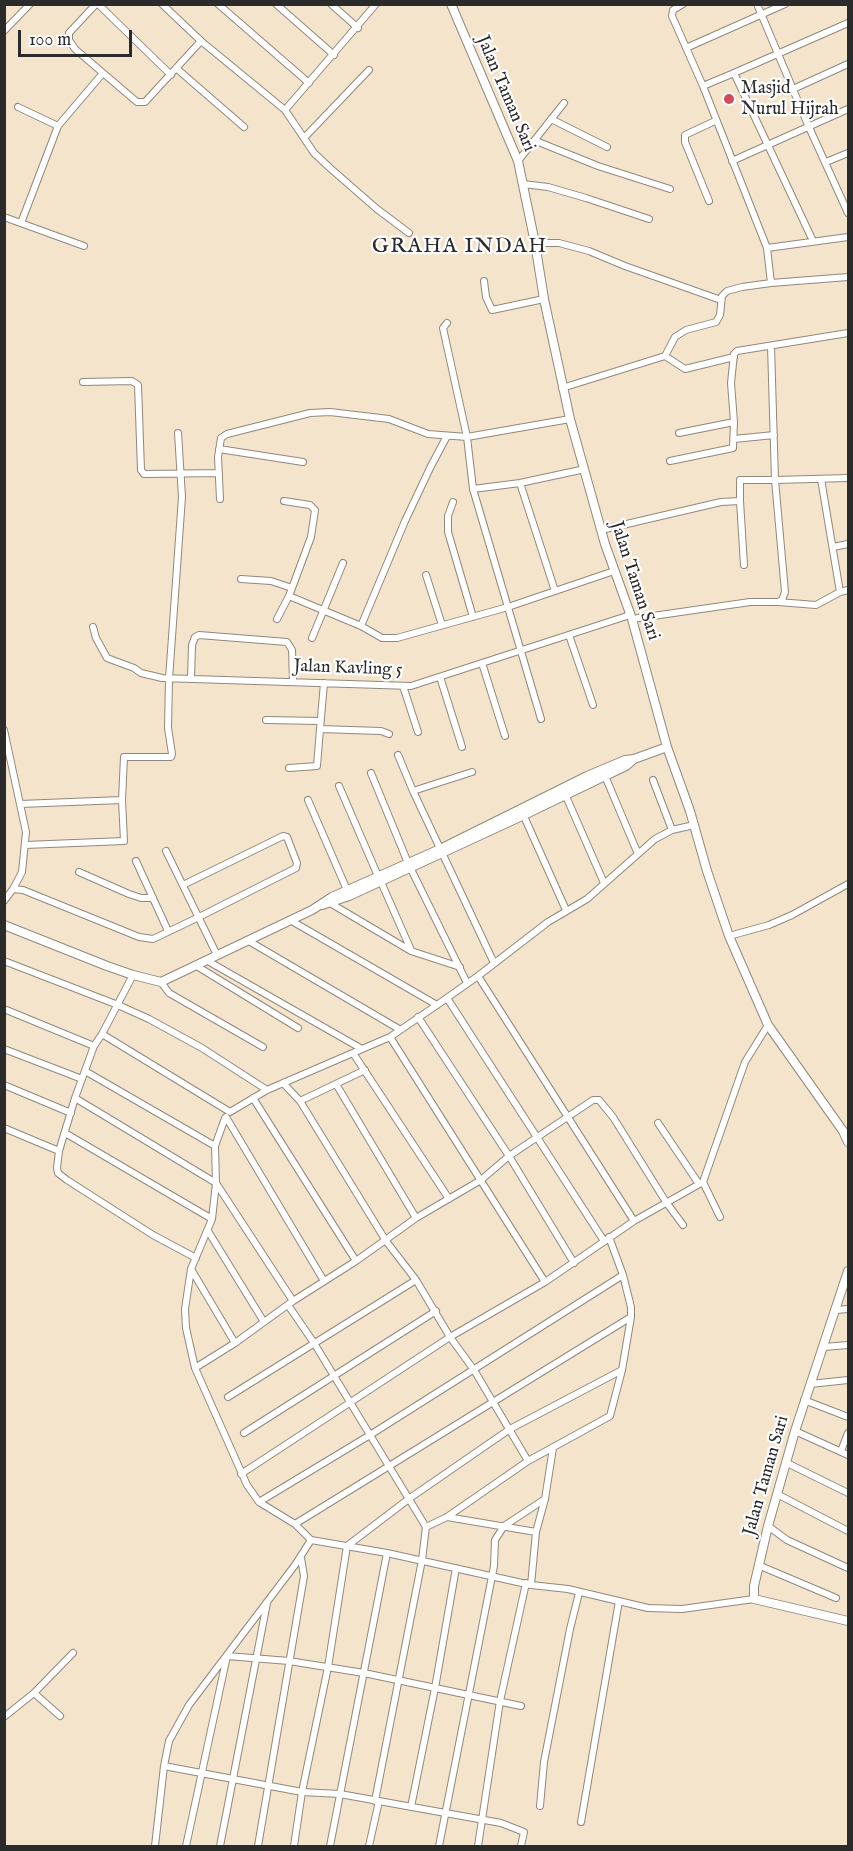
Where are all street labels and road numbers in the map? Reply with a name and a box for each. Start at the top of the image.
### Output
street label: Jalan Taman Sari [471,33,539,155]
street label: Jalan Taman Sari [605,519,663,643]
street label: Jalan Kavling 5 [293,656,403,682]
street label: Jalan Taman Sari [740,1413,794,1539]

